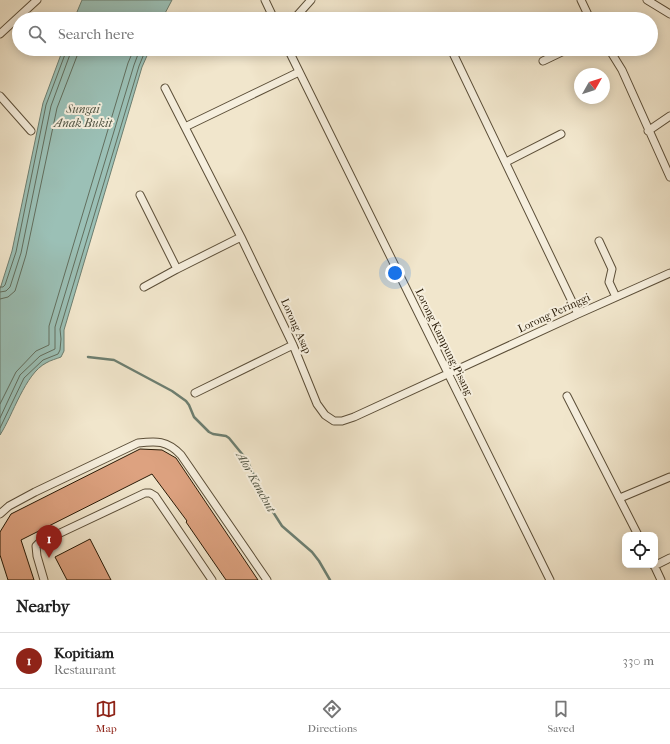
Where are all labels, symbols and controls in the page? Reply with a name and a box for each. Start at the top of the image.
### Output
search box [12,12,658,56]
icon: search [26,23,48,45]
text: Search here [58,25,134,43]
north arrow [574,68,610,104]
water label: Sungai Anak Bukit [52,102,113,130]
your location [385,263,405,283]
street label: Lorong Kampung Pisang [412,286,476,398]
street label: Lorong Peringgi [516,290,593,335]
street label: Lorong Asap [278,296,314,356]
water label: Alor Kanchut [233,448,279,516]
pin: 1 [36,525,62,558]
map controls [622,532,658,568]
button: locate [622,532,658,568]
text: Nearby [16,596,70,616]
text: Kopitiam [54,644,114,662]
text: 1 [27,653,31,668]
text: 330 m [623,653,654,668]
text: Restaurant [54,662,116,677]
tab: Map [95,698,117,735]
tab: Directions [308,698,357,735]
tab: Saved [547,698,575,735]

